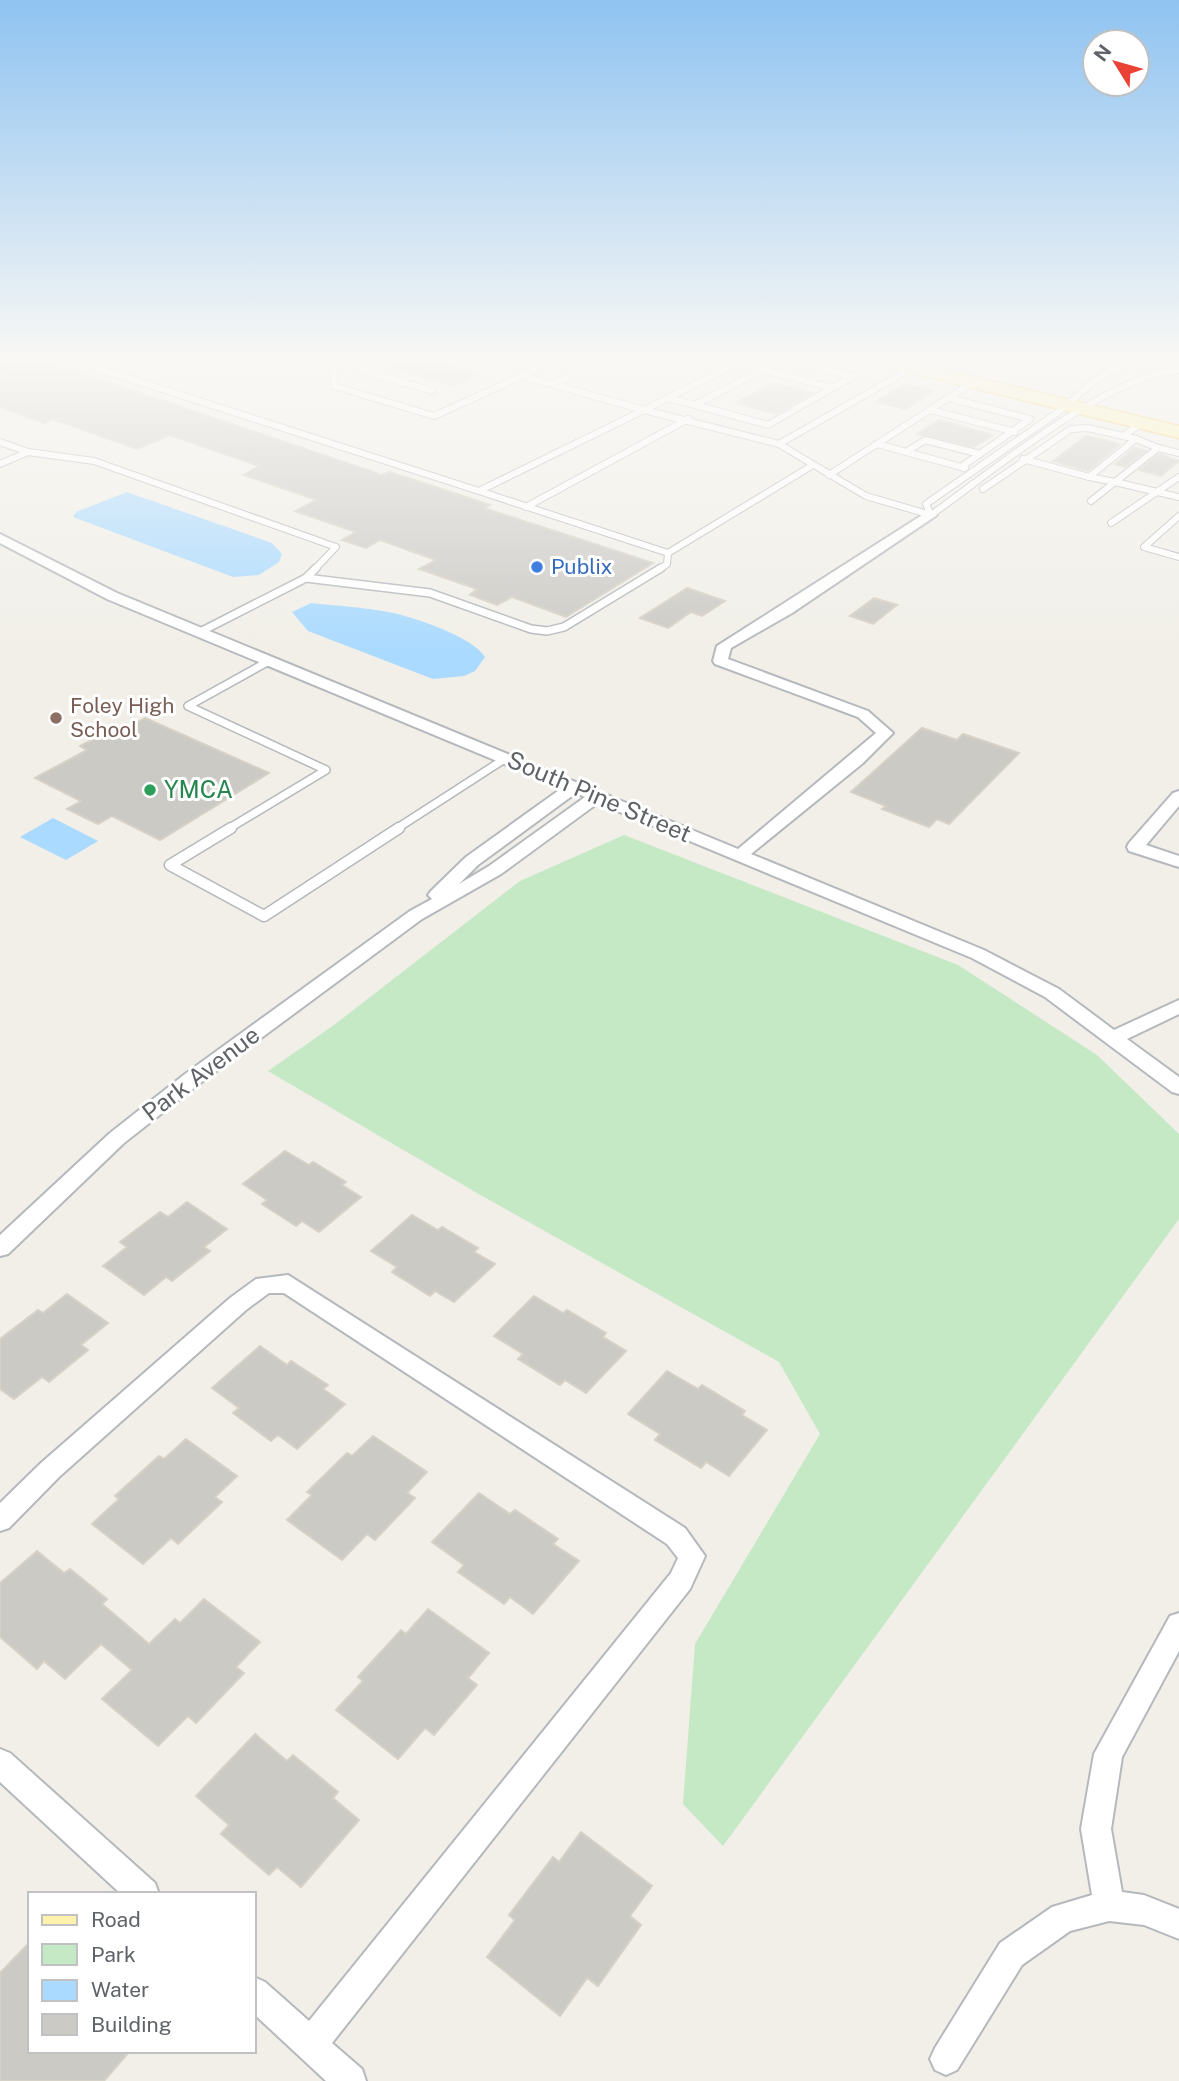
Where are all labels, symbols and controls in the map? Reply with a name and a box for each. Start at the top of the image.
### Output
north arrow [1081,28,1151,98]
text: N [1089,40,1116,65]
place label: Publix [551,554,613,579]
marker: Publix [529,559,545,575]
place label: Foley High School [70,693,174,742]
marker: Foley High School [48,710,64,726]
street label: South Pine Street [503,745,696,847]
place label: YMCA [164,775,233,803]
marker: YMCA [142,782,158,798]
street label: Park Avenue [136,1020,265,1126]
legend [28,1892,256,2053]
text: Road [91,1907,141,1932]
text: Park [91,1942,136,1967]
text: Water [91,1977,149,2002]
text: Building [91,2012,172,2037]

